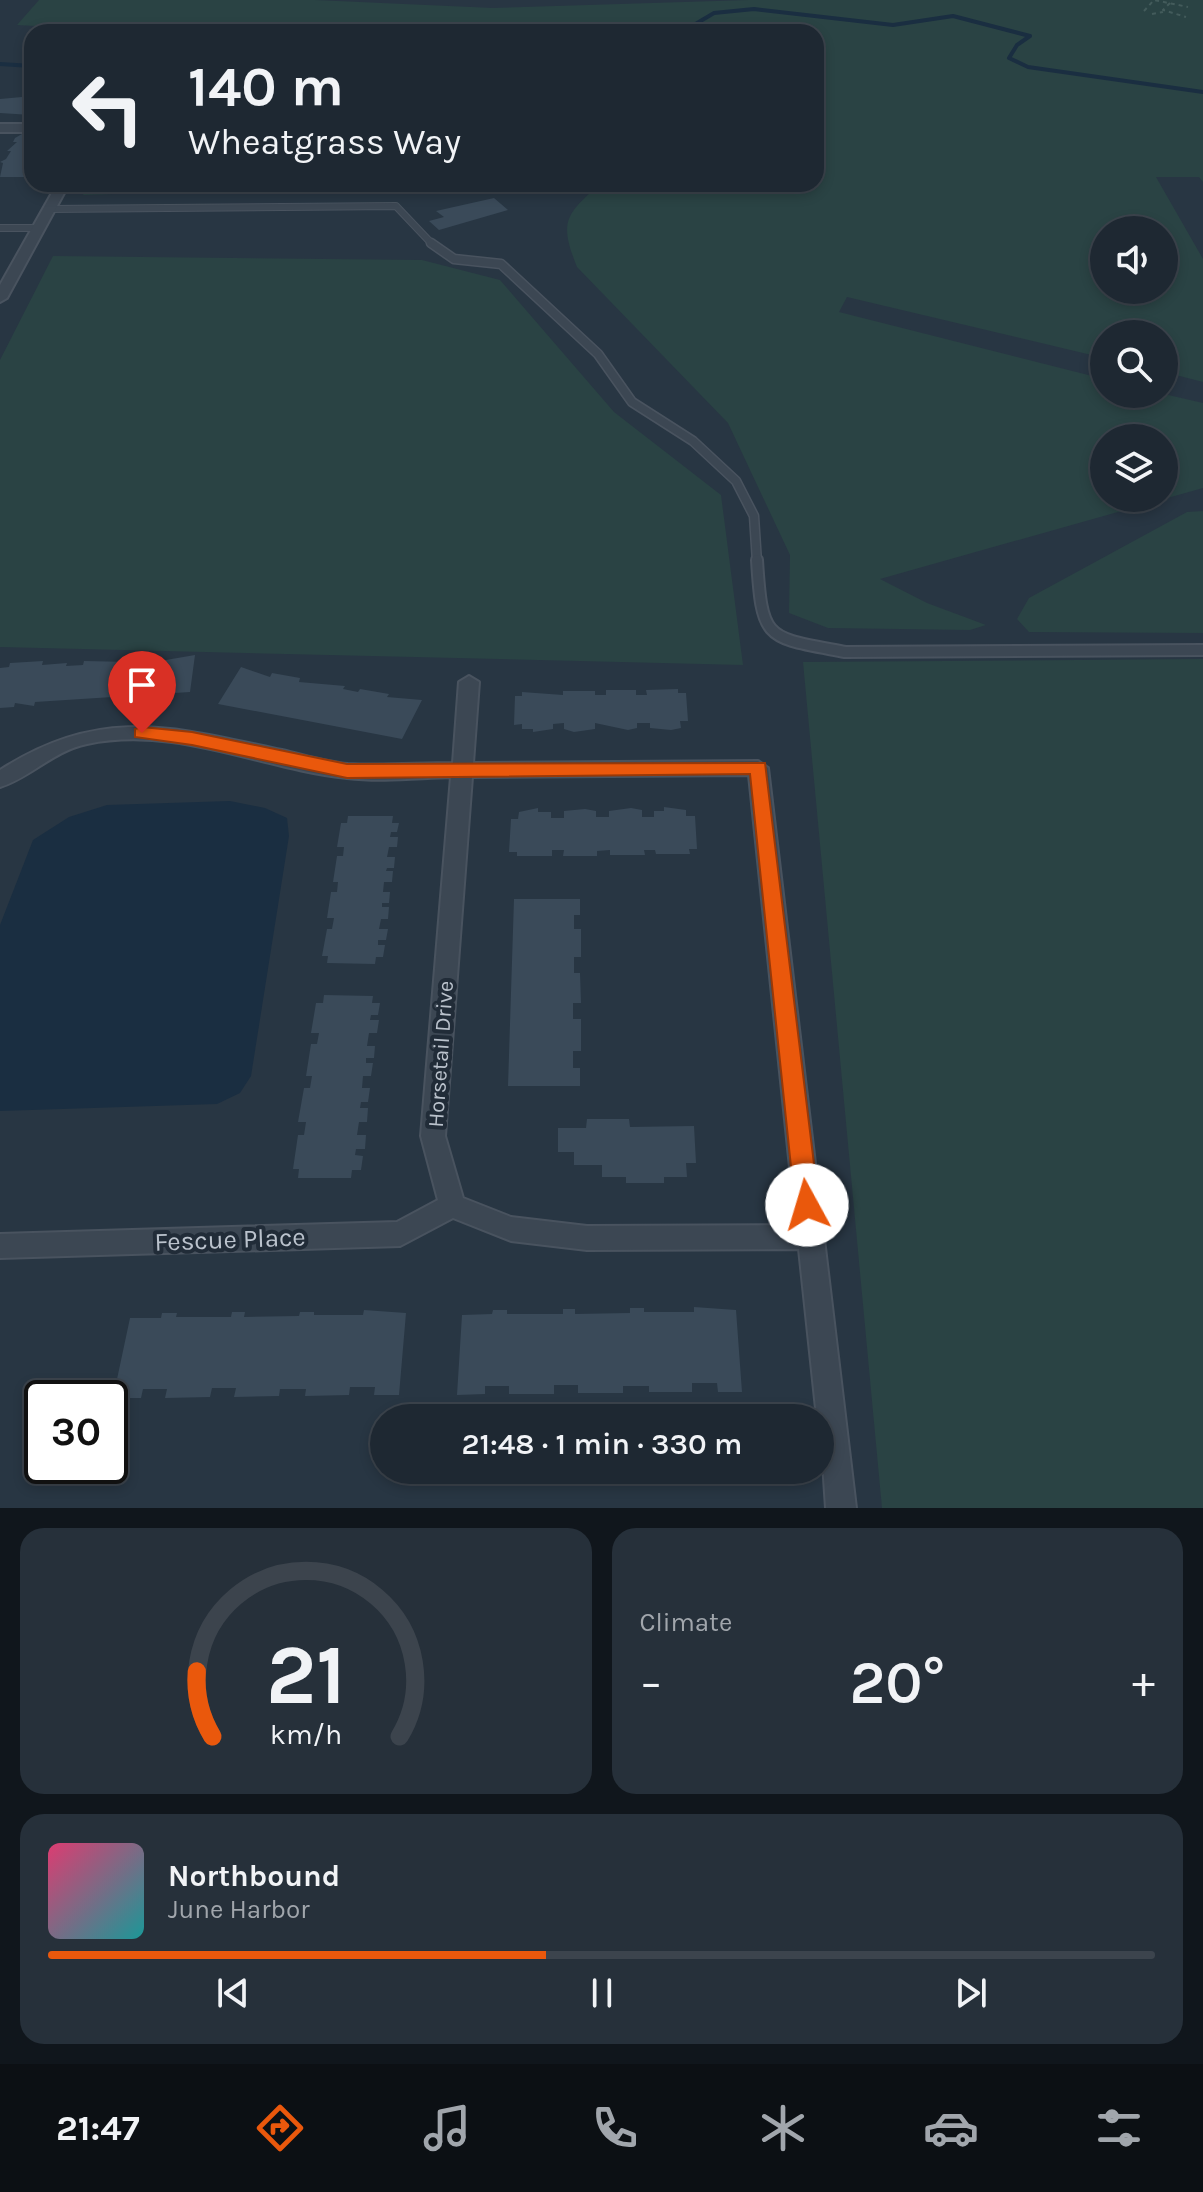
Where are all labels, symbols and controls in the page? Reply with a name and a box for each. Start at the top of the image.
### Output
text: 140 m [188,54,344,119]
icon: left [56,56,160,160]
text: Wheatgrass Way [188,121,461,163]
map controls [1090,216,1178,512]
button: sound [1090,216,1178,304]
button: search [1090,320,1178,408]
button: layers [1090,424,1178,512]
pin [108,651,176,733]
icon: arrive [120,663,164,707]
street label: Horsetail Drive [423,980,459,1128]
position arrow [765,1163,849,1247]
street label: Fescue Place [154,1221,306,1258]
speed limit sign: 30 [24,1380,128,1484]
text: 21:48 · 1 min · 330 m [462,1426,742,1462]
text: Climate [640,1607,732,1638]
text: 21 [266,1627,346,1724]
text: 20° [849,1648,945,1718]
text: − [640,1657,663,1708]
text: + [1132,1657,1155,1708]
text: km/h [270,1718,342,1751]
text: Northbound [168,1858,340,1894]
text: June Harbor [168,1894,310,1925]
icon: previous [211,1971,255,2015]
icon: pause [580,1971,624,2015]
icon: next [949,1971,993,2015]
icon: directions [252,2100,308,2156]
icon: music [419,2100,475,2156]
icon: phone [587,2100,643,2156]
icon: climate [755,2100,811,2156]
icon: car [923,2100,979,2156]
icon: filters [1091,2100,1147,2156]
text: 21:47 [56,2107,140,2149]

